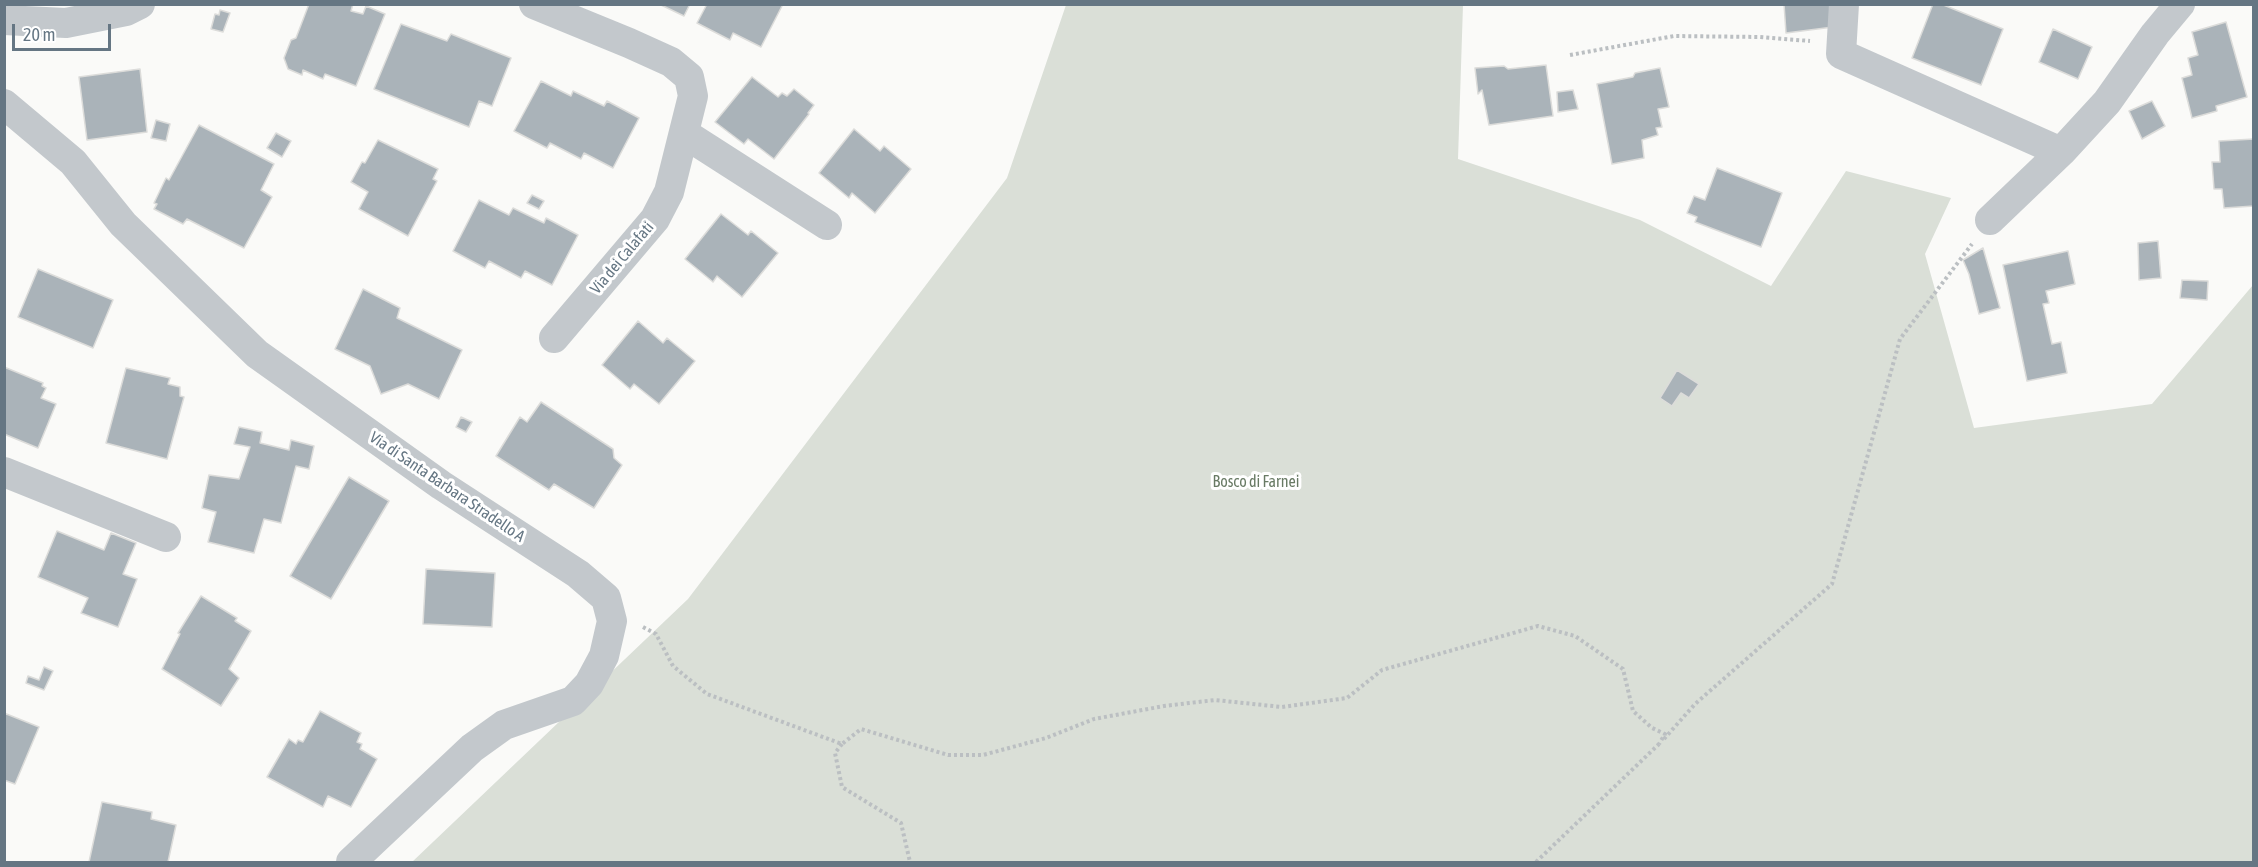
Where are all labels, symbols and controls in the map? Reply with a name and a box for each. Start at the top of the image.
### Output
scale bar [15,12,114,50]
text: 20 m [23,24,55,45]
street label: Via dei Calafati [586,218,658,298]
street label: Via di Santa Barbara Stradello A [366,428,528,546]
park label: Bosco di Farnei [1213,472,1299,492]

